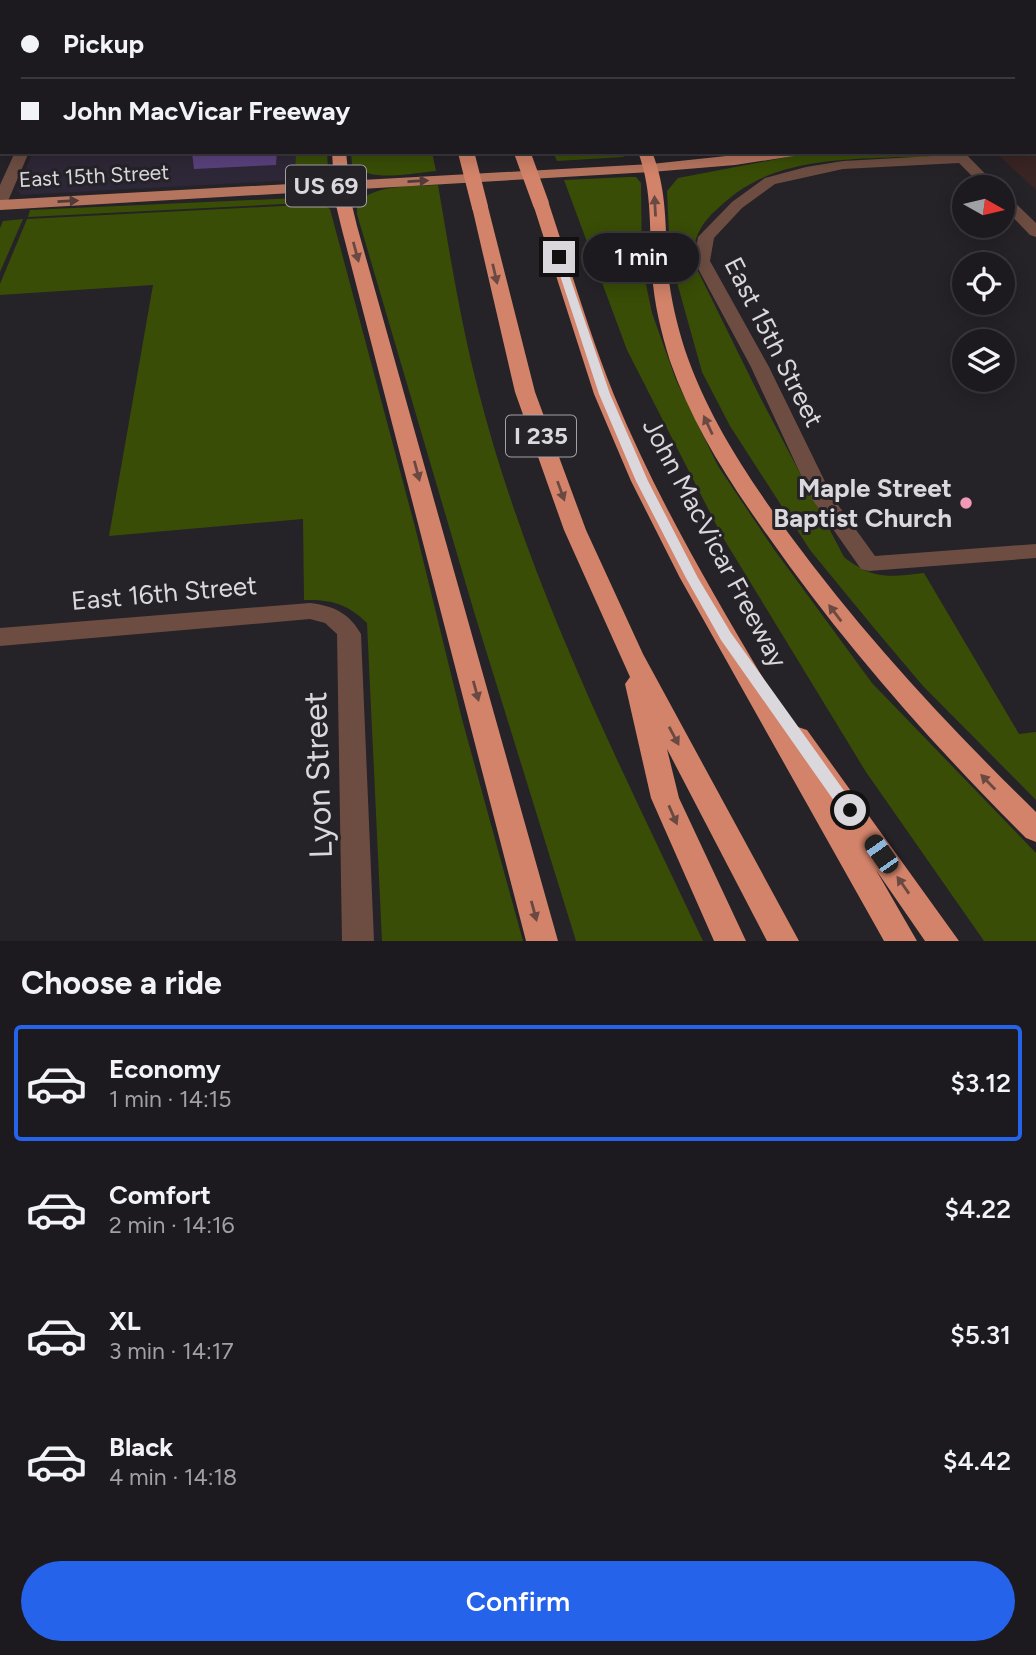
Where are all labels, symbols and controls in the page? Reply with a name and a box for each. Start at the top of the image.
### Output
text: Pickup [63,28,144,60]
text: John MacVicar Freeway [63,95,350,127]
street label: East 15th Street [18,159,170,192]
road number: US 69 [286,166,366,206]
north arrow [952,175,1015,238]
map controls [952,175,1015,392]
one-way arrow [407,176,429,187]
one-way arrow [57,195,79,206]
one-way arrow [650,195,661,217]
callout: 1 min [584,232,699,282]
one-way arrow [351,241,362,263]
route end [543,241,575,273]
text: 1 min [614,243,668,271]
street label: East 15th Street [717,252,831,432]
button: locate [952,252,1015,315]
one-way arrow [490,263,501,285]
button: layers [952,329,1015,392]
street label: John MacVicar Freeway [636,413,794,673]
one-way arrow [702,415,714,435]
road number: I 235 [506,416,576,456]
one-way arrow [412,461,422,482]
place label: Maple Street Baptist Church [773,472,952,534]
one-way arrow [556,481,567,502]
marker: Maple Street Baptist Church [958,495,974,511]
street label: East 16th Street [70,569,258,617]
one-way arrow [829,604,843,622]
one-way arrow [471,681,481,702]
street label: Lyon Street [296,691,340,859]
one-way arrow [668,726,680,746]
one-way arrow [980,774,996,791]
route start [834,794,866,826]
one-way arrow [667,805,679,825]
car [861,831,902,877]
one-way arrow [896,876,910,894]
one-way arrow [530,901,540,922]
text: Choose a ride [21,964,222,1002]
icon: car [25,1052,88,1115]
text: Economy [109,1053,221,1085]
text: $3.12 [950,1067,1011,1099]
text: 1 min · 14:15 [109,1085,231,1113]
icon: car [25,1178,88,1241]
text: Comfort [109,1179,211,1211]
text: $4.22 [944,1193,1011,1225]
text: 2 min · 14:16 [109,1211,235,1239]
icon: car [25,1304,88,1367]
text: XL [109,1305,141,1337]
text: $5.31 [950,1319,1011,1351]
text: 3 min · 14:17 [109,1337,234,1365]
icon: car [25,1430,88,1493]
text: Black [109,1431,173,1463]
text: $4.42 [943,1445,1011,1477]
text: 4 min · 14:18 [109,1463,237,1491]
button: Confirm [21,1561,1015,1641]

